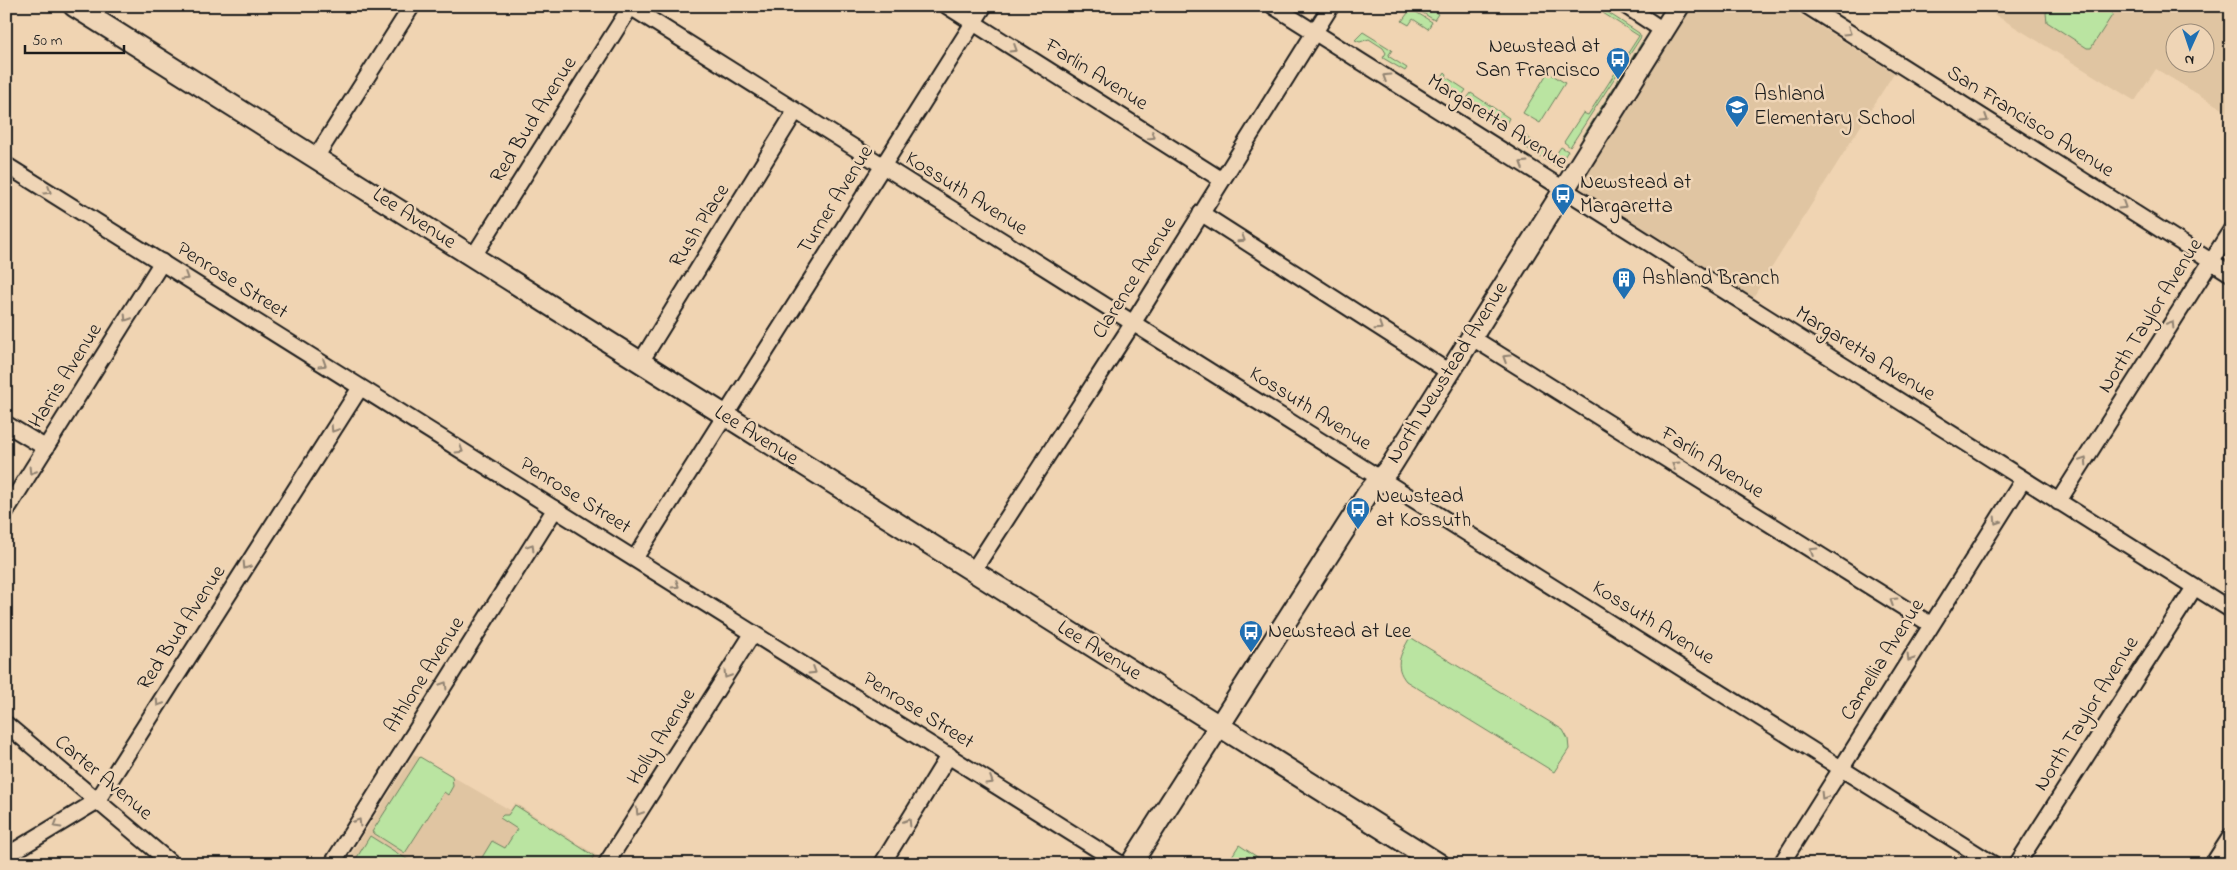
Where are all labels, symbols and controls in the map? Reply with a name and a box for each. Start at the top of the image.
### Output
scale bar [25,22,124,54]
north arrow [2164,22,2214,72]
one-way arrow [1842,26,1851,36]
text: 50 m [32,30,63,52]
street label: Farlin Avenue [1038,31,1154,119]
place label: Newstead at San Francisco [1475,32,1600,86]
one-way arrow [1009,43,1018,52]
bus stop icon: Newstead at San Francisco [1605,46,1631,80]
text: N [2184,49,2195,70]
street label: Red Bud Avenue [483,50,585,189]
street label: San Francisco Avenue [1940,58,2120,186]
street label: Margaretta Avenue [1420,67,1574,179]
one-way arrow [1382,73,1391,83]
place label: Ashland Elementary School [1754,80,1915,136]
school or university icon: Ashland Elementary School [1724,94,1750,128]
one-way arrow [1980,113,1989,122]
one-way arrow [1147,129,1156,139]
street label: Turner Avenue [791,139,882,260]
street label: Kossuth Avenue [899,144,1034,244]
one-way arrow [1519,160,1528,170]
place label: Newstead at Margaretta [1580,168,1691,224]
street label: Rush Place [662,178,738,274]
street label: Lee Avenue [366,181,462,258]
bus stop icon: Newstead at Margaretta [1550,182,1576,216]
one-way arrow [42,185,51,194]
one-way arrow [2117,199,2126,209]
street label: Clarence Avenue [1085,210,1185,345]
street label: North Taylor Avenue [2091,232,2213,400]
one-way arrow [1237,233,1246,243]
street label: Penrose Street [170,235,294,327]
place label: Ashland Branch [1642,264,1780,294]
building icon: Ashland Branch [1611,266,1637,300]
one-way arrow [180,271,189,280]
street label: North Newstead Avenue [1380,276,1517,470]
street label: Margaretta Avenue [1788,299,1942,411]
one-way arrow [124,313,133,322]
street label: Harris Avenue [22,317,111,434]
one-way arrow [2165,320,2175,329]
one-way arrow [1373,321,1382,330]
one-way arrow [1502,355,1511,365]
one-way arrow [317,358,326,367]
street label: Kossuth Avenue [1243,359,1378,459]
street label: Lee Avenue [708,398,805,474]
street label: Farlin Avenue [1654,419,1770,507]
one-way arrow [330,424,340,433]
one-way arrow [455,444,464,454]
street label: Penrose Street [513,450,637,542]
one-way arrow [2078,457,2088,466]
one-way arrow [1672,461,1681,471]
one-way arrow [28,466,38,475]
place label: Newstead at Kossuth [1376,482,1471,536]
bus stop icon: Newstead at Kossuth [1345,496,1371,530]
one-way arrow [1993,515,2003,524]
one-way arrow [524,544,534,553]
one-way arrow [1810,548,1819,557]
street label: Red Bud Avenue [130,559,234,697]
one-way arrow [243,561,253,570]
street label: Kossuth Avenue [1586,573,1721,673]
one-way arrow [670,578,679,588]
street label: Camellia Avenue [1834,593,1933,727]
one-way arrow [1889,597,1898,607]
street label: Athlone Avenue [377,610,473,739]
street label: Lee Avenue [1051,613,1148,689]
place label: Newstead at Lee [1268,617,1412,647]
bus stop icon: Newstead at Lee [1238,619,1264,653]
street label: North Taylor Avenue [2027,630,2149,798]
one-way arrow [1906,652,1916,661]
one-way arrow [808,665,817,675]
street label: Penrose Street [856,665,980,757]
one-way arrow [723,669,733,678]
one-way arrow [438,681,448,690]
street label: Holly Avenue [620,682,706,792]
one-way arrow [156,697,165,707]
street label: Carter Avenue [47,728,159,829]
one-way arrow [985,775,994,785]
one-way arrow [1820,790,1830,799]
one-way arrow [636,806,646,815]
one-way arrow [53,819,62,828]
one-way arrow [352,819,361,828]
one-way arrow [901,819,911,828]

